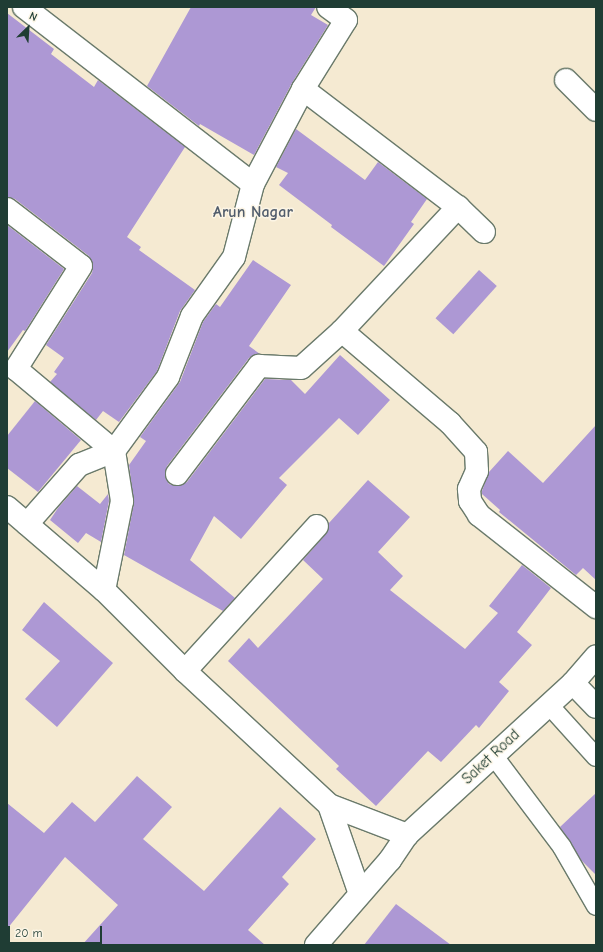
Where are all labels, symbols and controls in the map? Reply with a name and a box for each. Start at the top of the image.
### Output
north arrow [8,8,48,48]
text: N [27,9,39,24]
district label: Arun Nagar [213,202,293,222]
street label: Saket Road [458,726,524,788]
scale bar [10,918,104,944]
text: 20 m [15,926,43,940]

